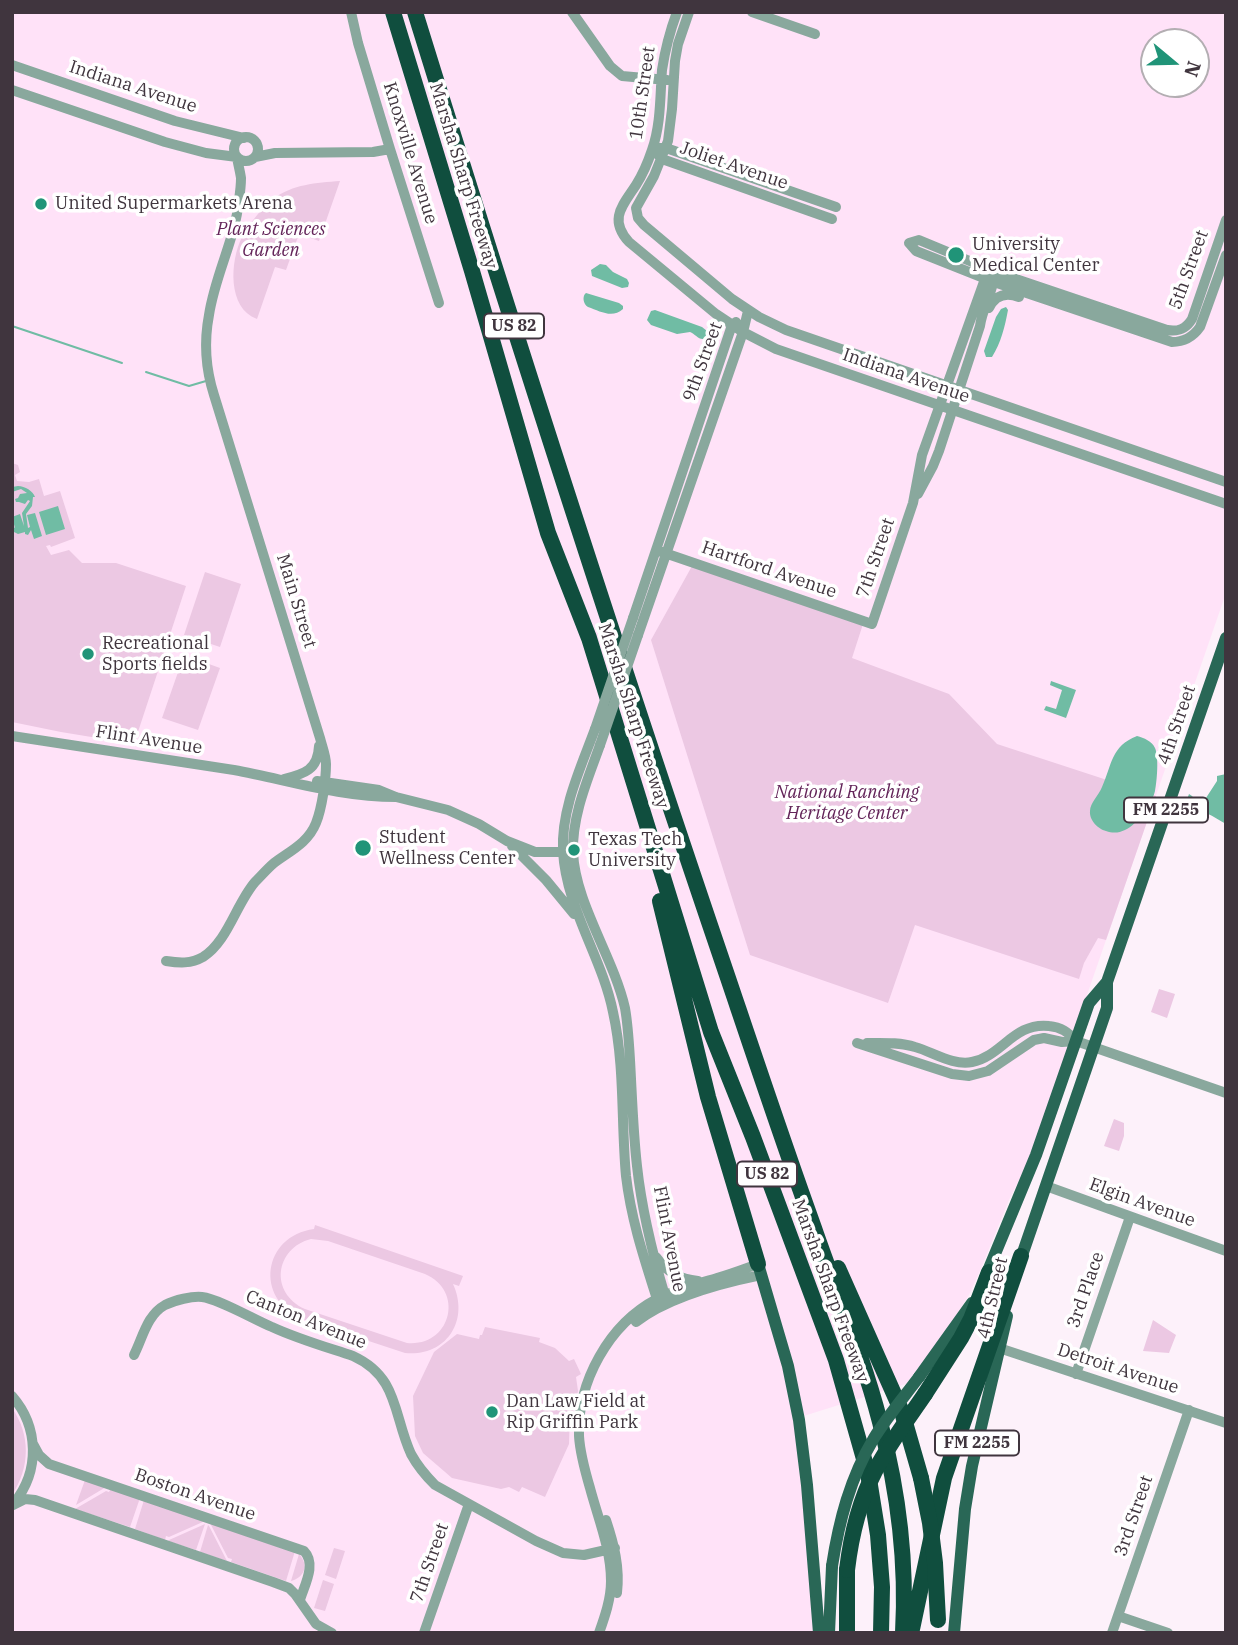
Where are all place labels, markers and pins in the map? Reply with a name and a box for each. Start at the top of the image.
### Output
place label: United Supermarkets Arena [55,193,293,215]
marker: United Supermarkets Arena [33,196,49,212]
place label: University Medical Center [972,234,1099,276]
marker: University Medical Center [946,245,966,265]
place label: Recreational Sports fields [102,633,209,676]
marker: Recreational Sports fields [80,646,96,662]
place label: Student Wellness Center [379,827,515,870]
place label: Texas Tech University [588,829,682,872]
marker: Student Wellness Center [353,838,373,858]
marker: Texas Tech University [566,842,582,858]
place label: Dan Law Field at Rip Griffin Park [506,1391,645,1434]
marker: Dan Law Field at Rip Griffin Park [484,1404,500,1420]

